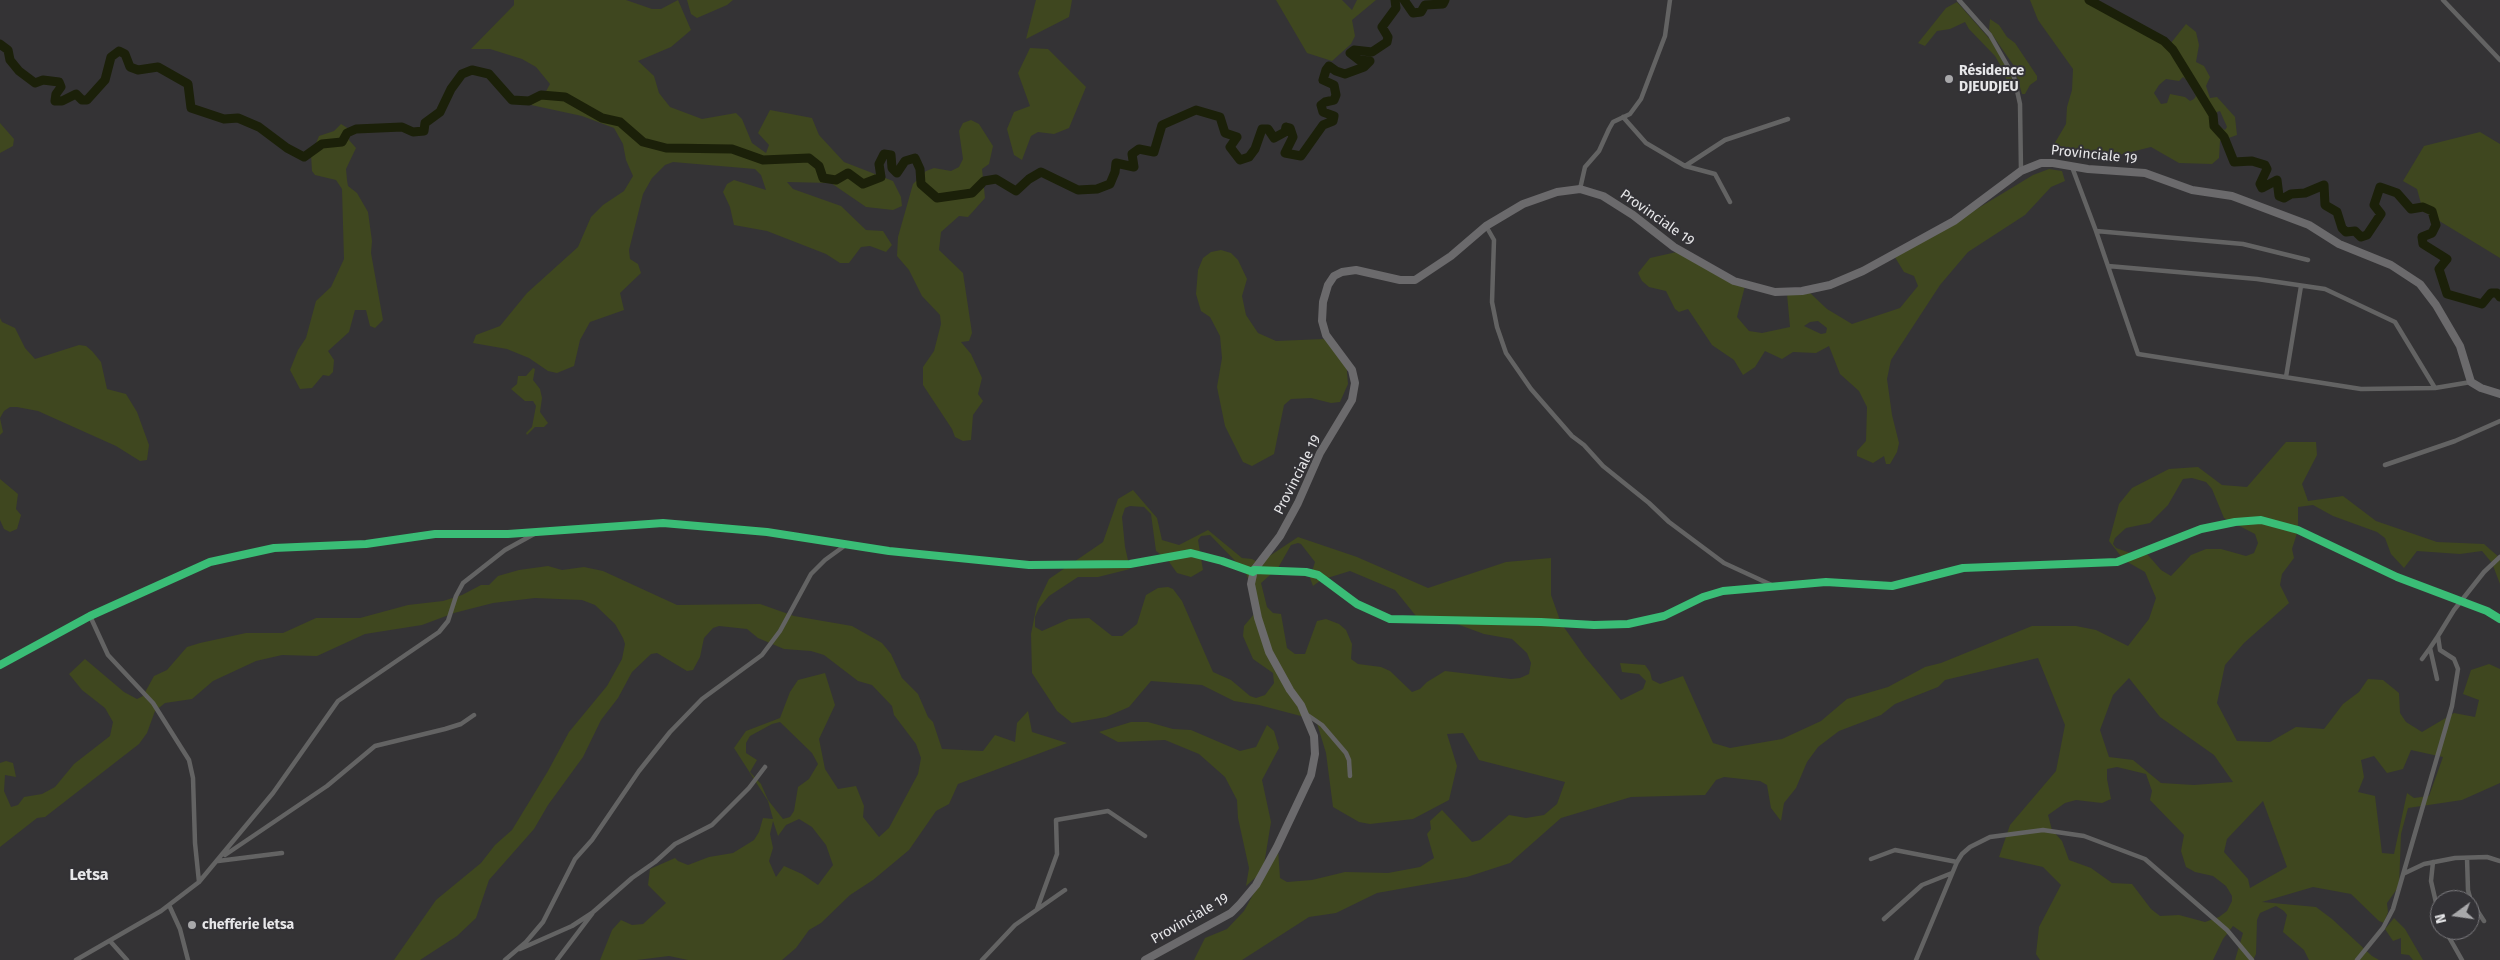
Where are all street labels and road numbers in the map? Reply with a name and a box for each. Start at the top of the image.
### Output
street label: Provinciale 19 [2050,142,2138,168]
street label: Provinciale 19 [1617,186,1697,250]
street label: Provinciale 19 [1271,432,1325,518]
street label: Provinciale 19 [1148,890,1232,948]

